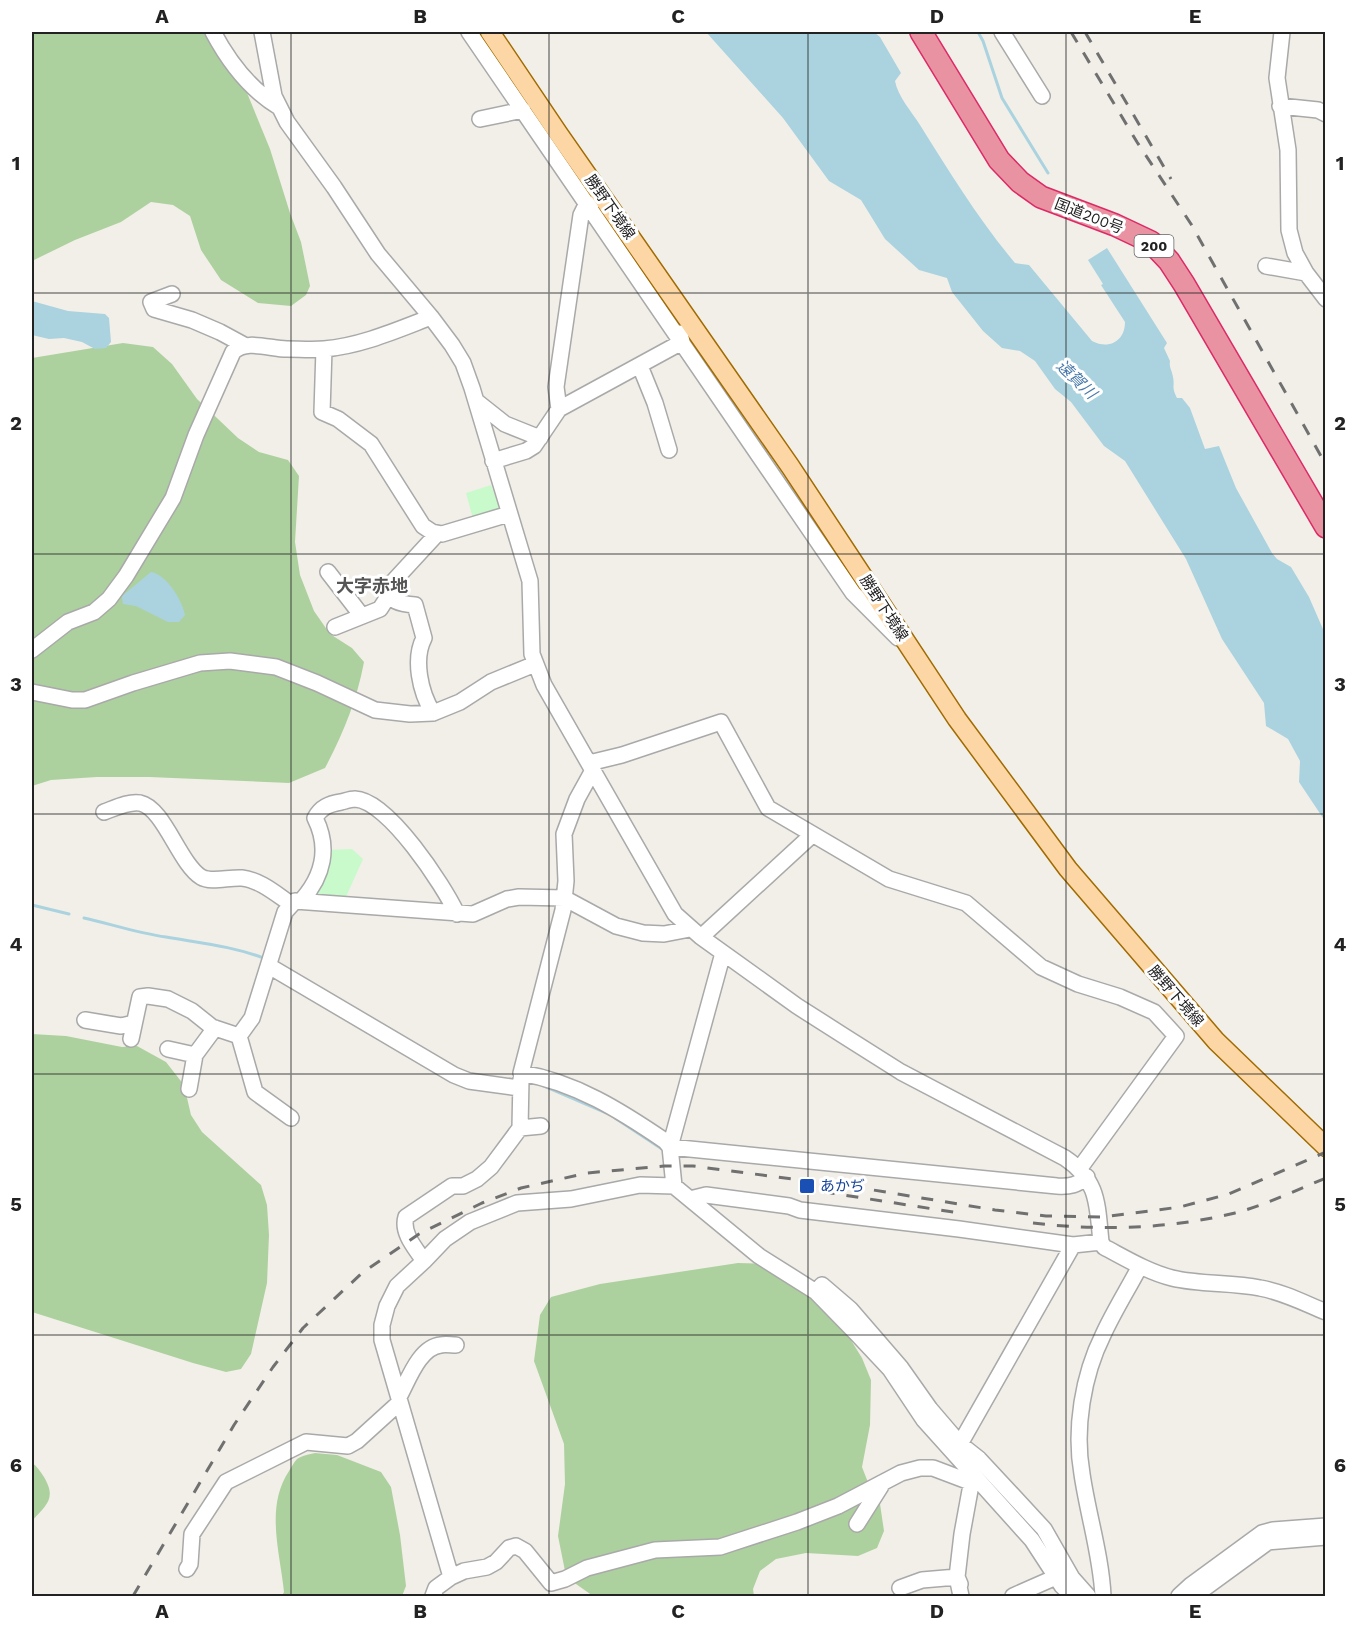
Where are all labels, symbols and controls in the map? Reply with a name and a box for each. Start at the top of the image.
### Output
text: A [155,4,169,28]
text: B [413,4,427,28]
text: C [671,4,685,28]
text: D [930,4,944,28]
text: E [1189,4,1201,28]
text: 1 [12,151,20,175]
text: 1 [1336,151,1344,175]
street label: 勝野下境線 [581,171,639,243]
street label: 国道200号 [1052,195,1126,237]
road number: 200 [1134,235,1174,257]
water label: 遠賀川 [1053,356,1102,404]
text: 2 [10,411,22,435]
text: 2 [1334,411,1346,435]
street label: 勝野下境線 [856,572,912,644]
district label: 大字赤地 [336,575,408,596]
text: 3 [10,672,22,696]
text: 3 [1334,672,1346,696]
text: 4 [10,932,23,956]
text: 4 [1334,932,1347,956]
street label: 勝野下境線 [1145,962,1207,1030]
marker: あかぢ [798,1177,816,1195]
place label: あかぢ [820,1177,865,1195]
text: 5 [10,1192,22,1216]
text: 5 [1334,1192,1346,1216]
text: 6 [10,1453,22,1477]
text: 6 [1334,1453,1346,1477]
text: A [155,1599,169,1623]
text: B [413,1599,427,1623]
text: C [671,1599,685,1623]
text: D [930,1599,944,1623]
text: E [1189,1599,1201,1623]

